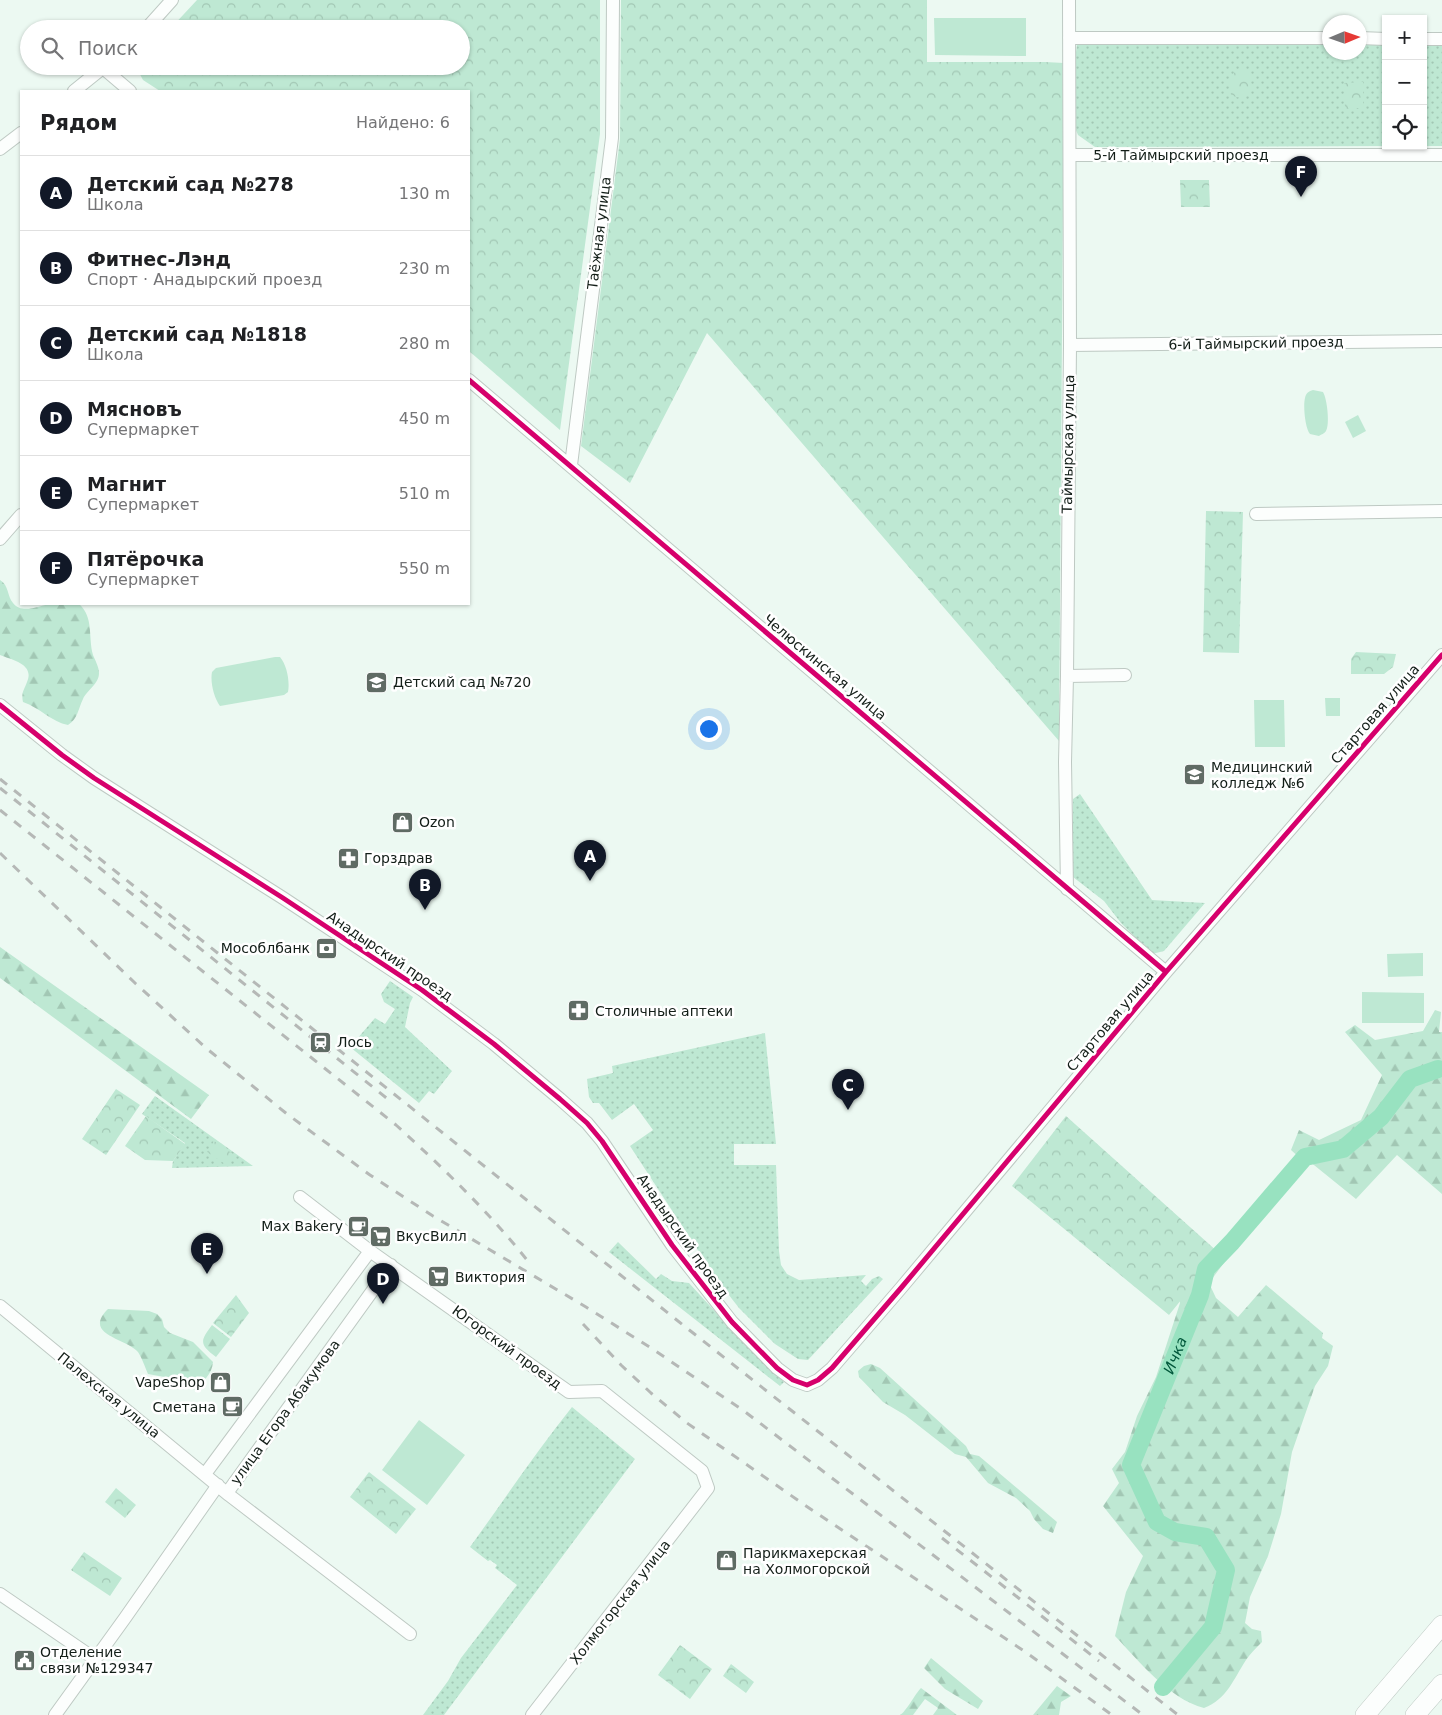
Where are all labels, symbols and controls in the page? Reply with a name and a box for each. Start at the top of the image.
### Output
north arrow [1322,15,1367,60]
map controls [1382,15,1427,150]
button: + [1382,15,1427,60]
search box [20,20,470,75]
icon: search [38,34,66,62]
text: Поиск [78,37,138,59]
button: − [1382,60,1427,105]
button: locate [1382,105,1427,150]
text: Рядом [40,111,117,135]
text: Найдено: 6 [356,113,450,132]
street label: 5-й Таймырский проезд [1093,147,1269,163]
pin: F [1285,156,1317,197]
text: Детский сад №278 [87,173,294,195]
street label: Таёжная улица [584,176,614,291]
text: A [50,184,62,203]
text: 130 m [399,184,450,203]
text: Школа [87,195,144,214]
text: Фитнес-Лэнд [87,248,231,270]
text: B [50,259,62,278]
text: 230 m [399,259,450,278]
text: Спорт · Анадырский проезд [87,270,322,289]
text: Детский сад №1818 [87,323,307,345]
street label: 6-й Таймырский проезд [1168,333,1344,353]
text: C [50,334,62,353]
text: 280 m [399,334,450,353]
text: Школа [87,345,144,364]
street label: Таймырская улица [1059,374,1077,515]
text: Мясновъ [87,398,182,420]
text: D [49,409,63,428]
text: 450 m [399,409,450,428]
text: Супермаркет [87,420,199,439]
text: Магнит [87,473,166,495]
text: E [51,484,61,503]
text: 510 m [399,484,450,503]
text: Супермаркет [87,495,199,514]
text: Пятёрочка [87,548,204,570]
text: F [51,559,61,578]
text: 550 m [399,559,450,578]
text: Супермаркет [87,570,199,589]
street label: Челюскинская улица [760,611,890,723]
street label: Стартовая улица [1328,661,1422,767]
school or university icon: Детский сад №720 [365,670,389,694]
place label: Детский сад №720 [393,674,531,690]
your location [696,716,722,742]
place label: Медицинский колледж №6 [1211,759,1313,791]
school or university icon: Медицинский колледж №6 [1183,763,1207,787]
shop icon: Ozon [391,810,415,834]
place label: Ozon [419,814,455,830]
pin: A [574,840,606,881]
pharmacy icon: Горздрав [336,846,360,870]
place label: Горздрав [364,850,433,866]
pin: B [409,869,441,910]
street label: Анадырский проезд [324,908,456,1004]
bank icon: Мособлбанк [314,936,338,960]
place label: Мособлбанк [221,940,310,956]
street label: Стартовая улица [1063,967,1157,1075]
pharmacy icon: Столичные аптеки [567,999,591,1023]
place label: Столичные аптеки [595,1003,733,1019]
station icon: Лось [309,1030,333,1054]
place label: Лось [337,1034,372,1050]
pin: C [832,1069,864,1110]
street label: Анадырский проезд [634,1171,732,1301]
cafe icon: Max Bakery [347,1214,371,1238]
place label: Max Bakery [261,1218,343,1234]
supermarket icon: ВкусВилл [368,1224,392,1248]
place label: ВкусВилл [396,1228,467,1244]
pin: E [191,1233,223,1274]
pin: D [367,1263,399,1304]
supermarket icon: Виктория [427,1265,451,1289]
place label: Виктория [455,1269,525,1285]
street label: Югорский проезд [449,1302,565,1392]
water label: Ичка [1160,1334,1191,1377]
street label: улица Егора Абакумова [227,1336,343,1488]
street label: Палехская улица [55,1349,163,1441]
shop icon: VapeShop [209,1370,233,1394]
place label: VapeShop [135,1374,205,1390]
cafe icon: Сметана [220,1395,244,1419]
place label: Сметана [153,1399,216,1415]
street label: Холмогорская улица [567,1537,673,1667]
place label: Парикмахерская на Холмогорской [743,1545,870,1577]
shop icon: Парикмахерская на Холмогорской [715,1549,739,1573]
place label: Отделение связи №129347 [40,1644,153,1676]
public building icon: Отделение связи №129347 [12,1648,36,1672]

